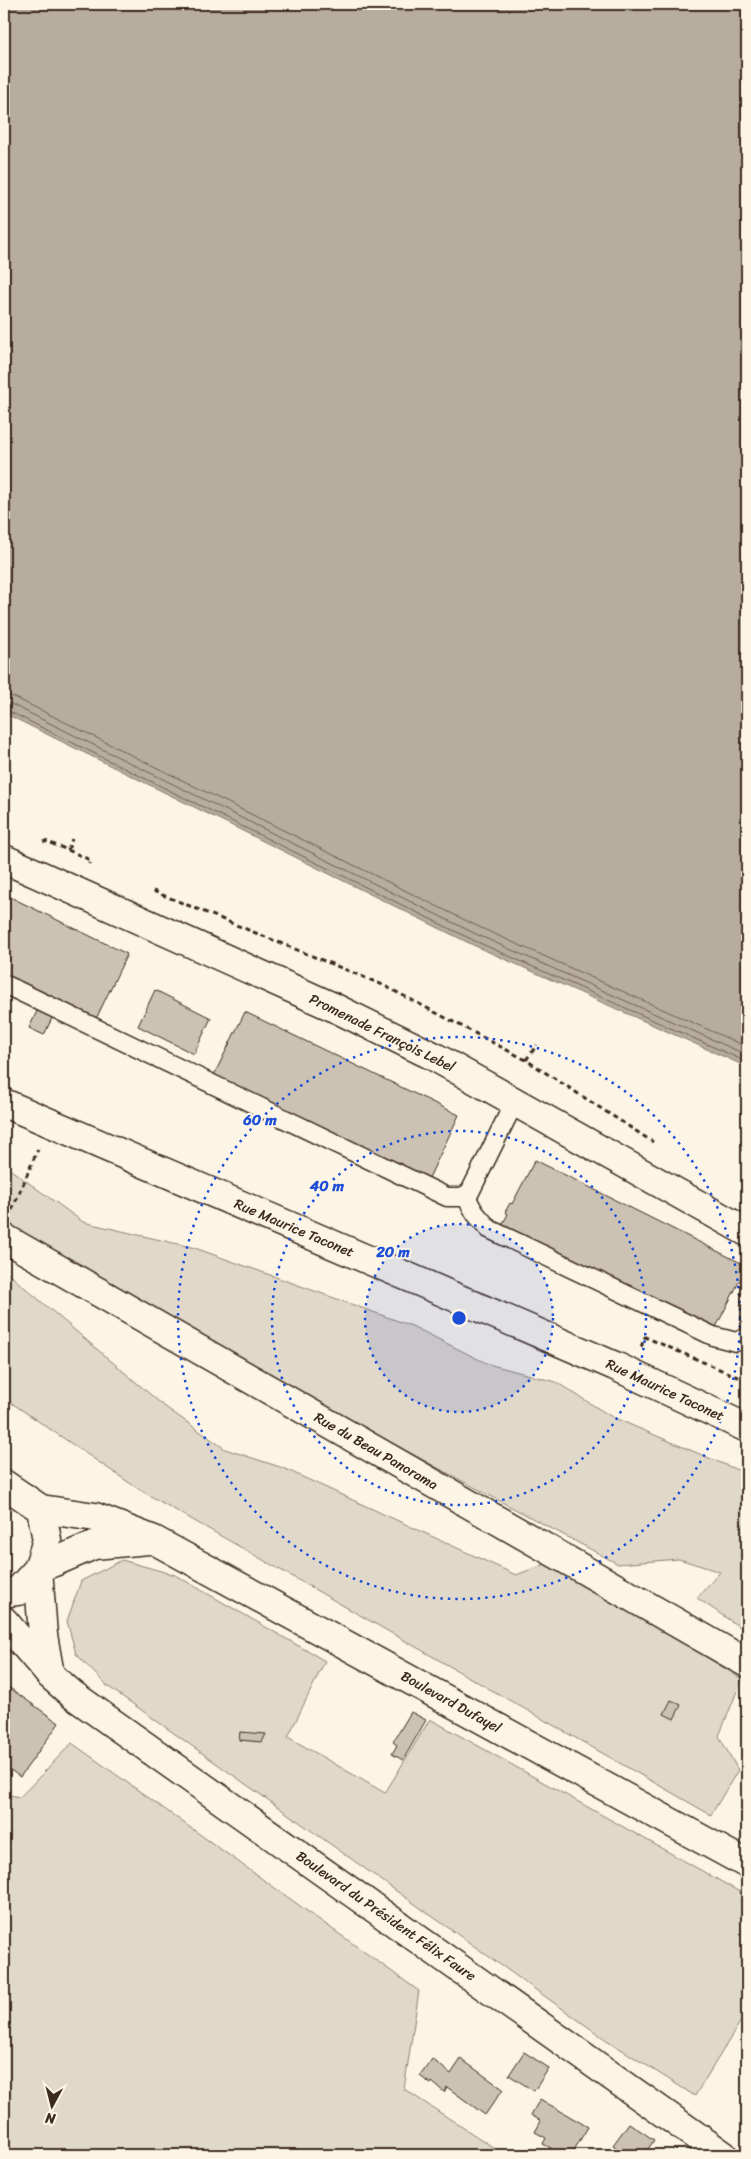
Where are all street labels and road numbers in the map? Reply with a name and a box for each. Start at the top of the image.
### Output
street label: Promenade François Lebel [305,987,460,1080]
street label: Rue Maurice Taconet [230,1191,358,1265]
street label: Rue Maurice Taconet [602,1352,728,1428]
street label: Rue du Beau Panorama [309,1405,443,1497]
street label: Boulevard Dufayel [396,1664,507,1741]
street label: Boulevard du Président Félix Faure [291,1844,481,1988]

